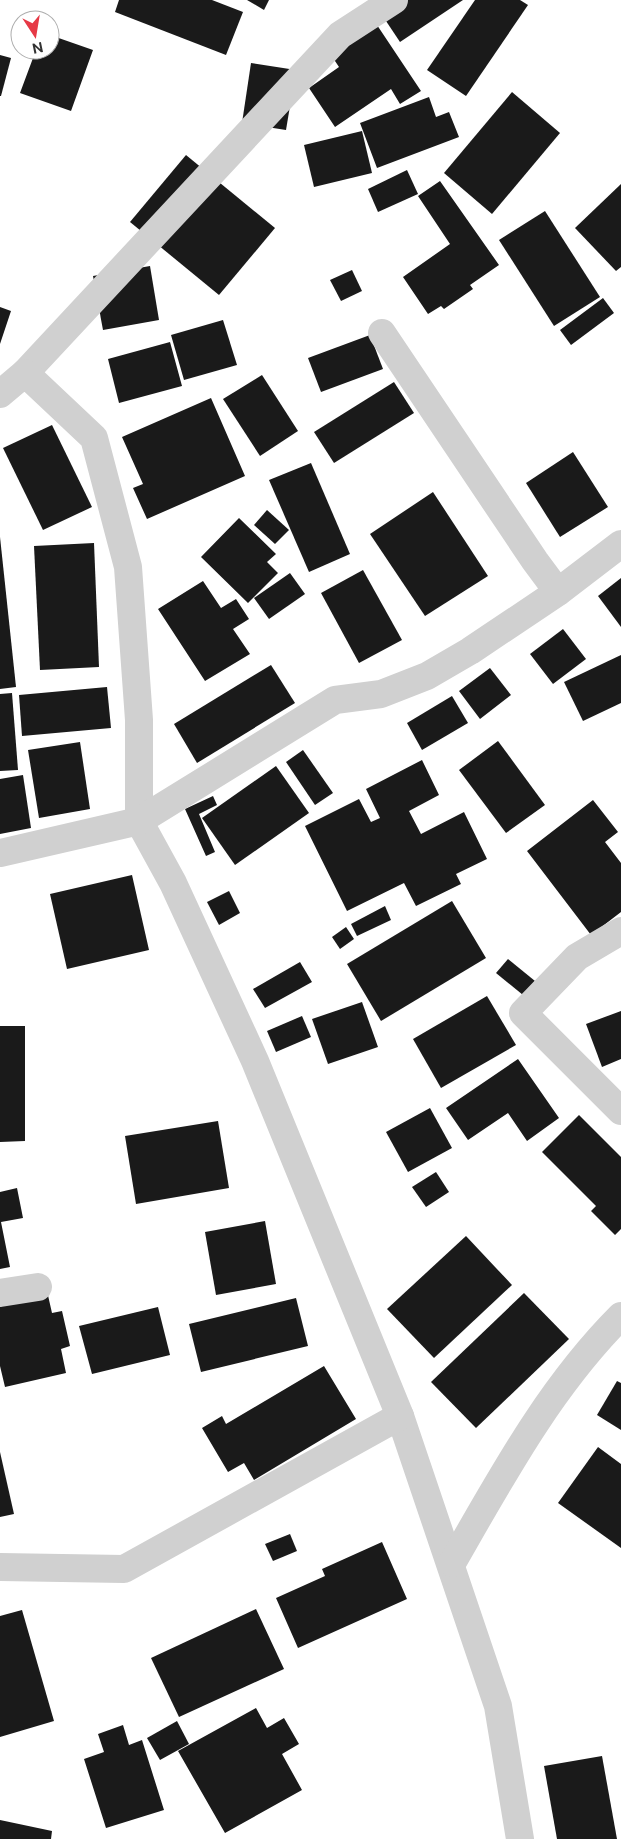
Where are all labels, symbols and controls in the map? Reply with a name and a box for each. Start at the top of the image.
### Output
north arrow [10,10,60,60]
text: N [31,39,45,57]

